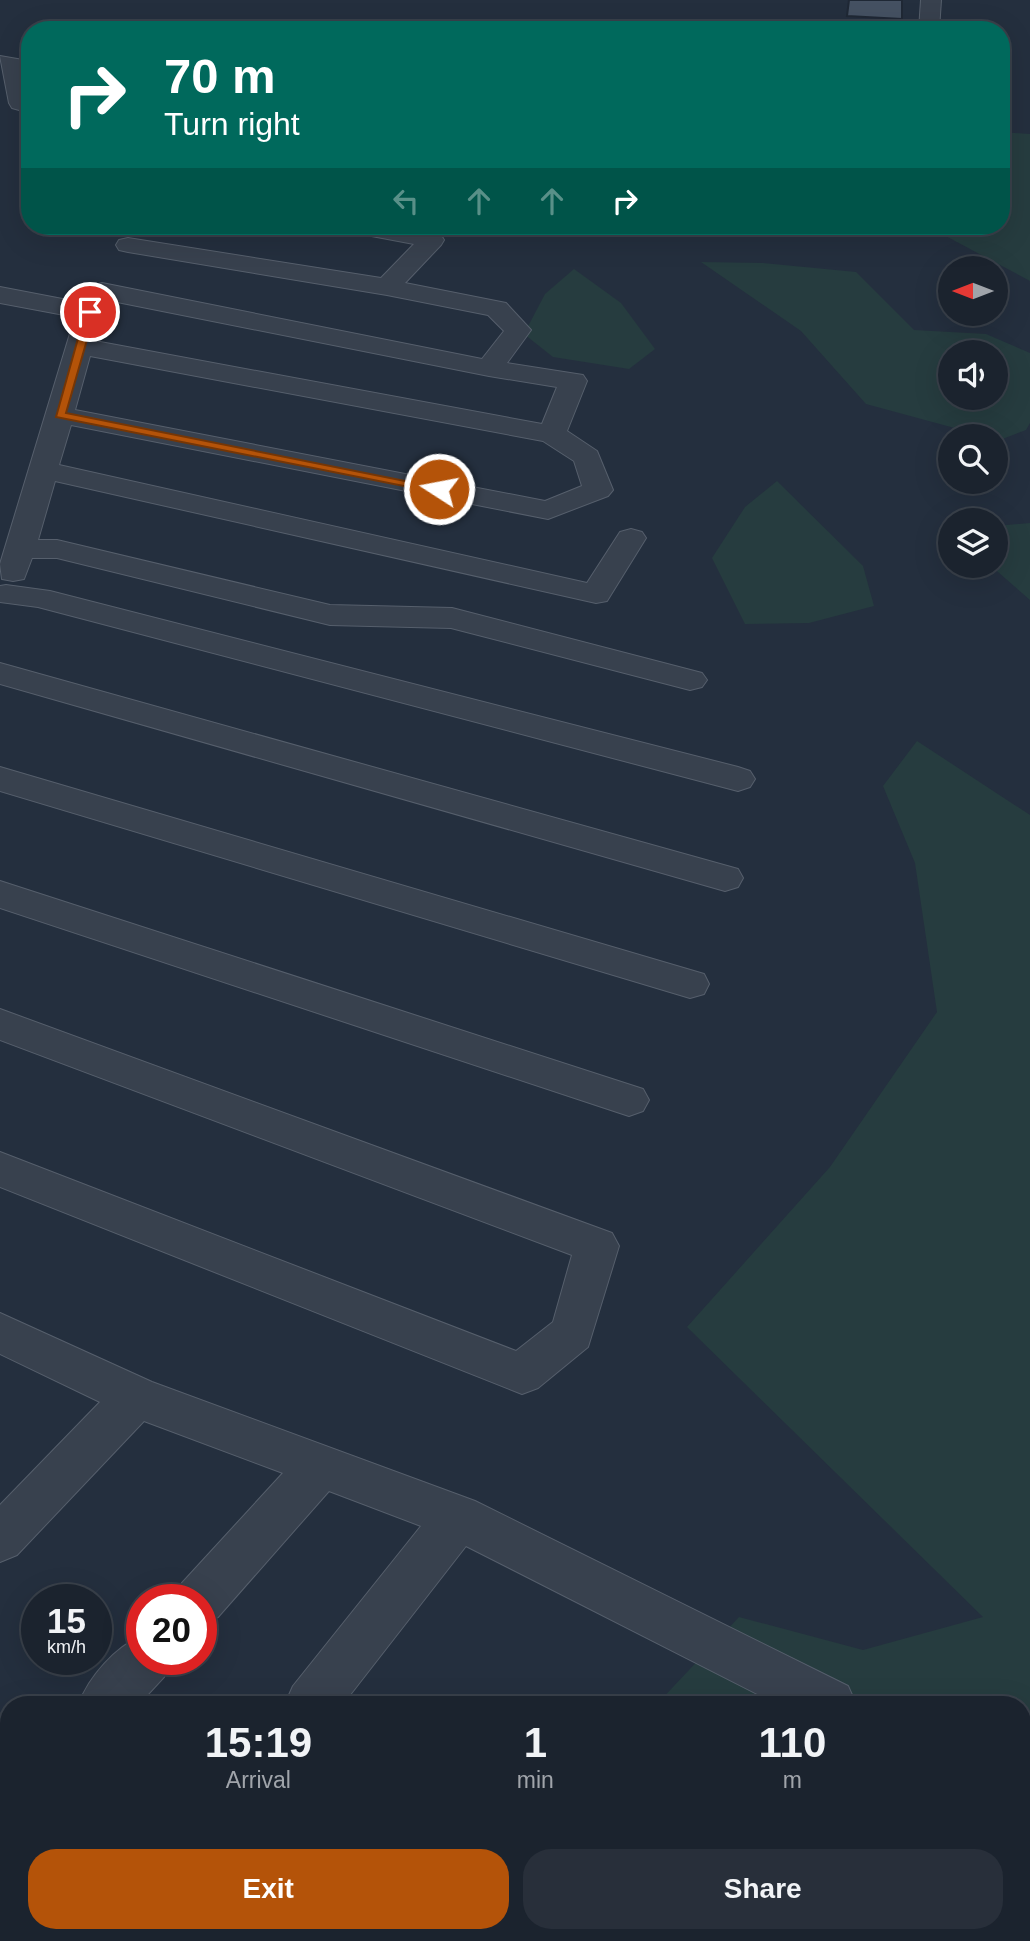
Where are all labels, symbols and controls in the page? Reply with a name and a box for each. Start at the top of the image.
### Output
icon: right [49,49,140,140]
text: 70 m [164,49,276,103]
text: Turn right [164,106,300,142]
icon: left [387,182,425,220]
icon: ahead [460,182,498,220]
icon: ahead [533,182,571,220]
icon: right [606,182,644,220]
north arrow [938,256,1008,326]
map controls [938,256,1008,578]
pin [60,282,120,342]
icon: arrive [71,293,109,331]
button: sound [938,340,1008,410]
button: search [938,424,1008,494]
position arrow [402,452,476,526]
button: layers [938,508,1008,578]
speed limit sign: 20 [126,1584,217,1675]
text: 15 [47,1601,86,1640]
text: km/h [47,1637,86,1657]
text: 15:19 [205,1719,312,1766]
text: 1 [524,1719,547,1766]
text: 110 [759,1719,826,1766]
text: Arrival [226,1767,291,1793]
text: min [517,1767,554,1793]
text: m [783,1767,802,1793]
button: Exit [28,1849,509,1929]
button: Share [523,1849,1003,1929]

